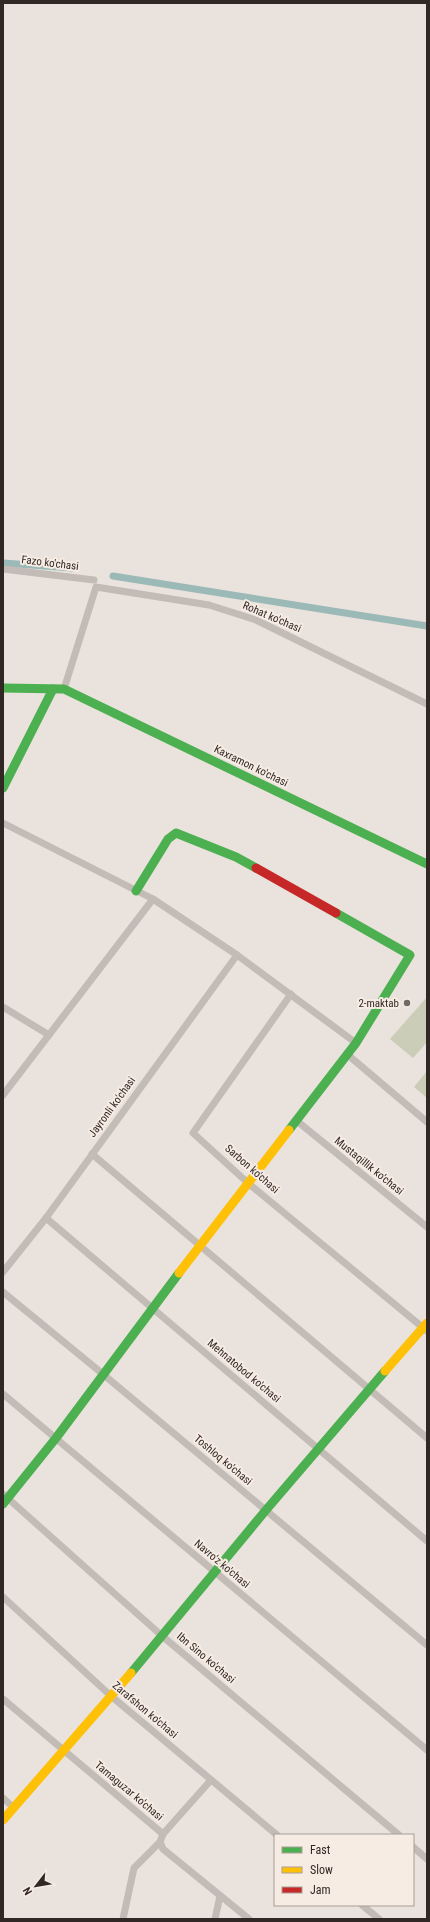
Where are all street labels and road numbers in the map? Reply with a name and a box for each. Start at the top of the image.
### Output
street label: Fazo ko'chasi [21,553,79,573]
street label: Rohat ko'chasi [241,599,303,635]
street label: Kaxramon ko'chasi [212,742,290,790]
street label: Jayronli ko'chasi [86,1074,138,1140]
street label: Mustaqillik ko'chasi [332,1134,406,1198]
street label: Sarbon ko'chasi [222,1142,282,1196]
street label: Mehnatobod ko'chasi [205,1337,283,1405]
street label: Toshloq ko'chasi [191,1432,255,1488]
street label: Navro'z ko'chasi [192,1537,252,1591]
street label: Ibn Sino ko'chasi [174,1630,238,1686]
street label: Zarafshon ko'chasi [110,1679,180,1741]
street label: Tamaguzar ko'chasi [92,1759,166,1823]

